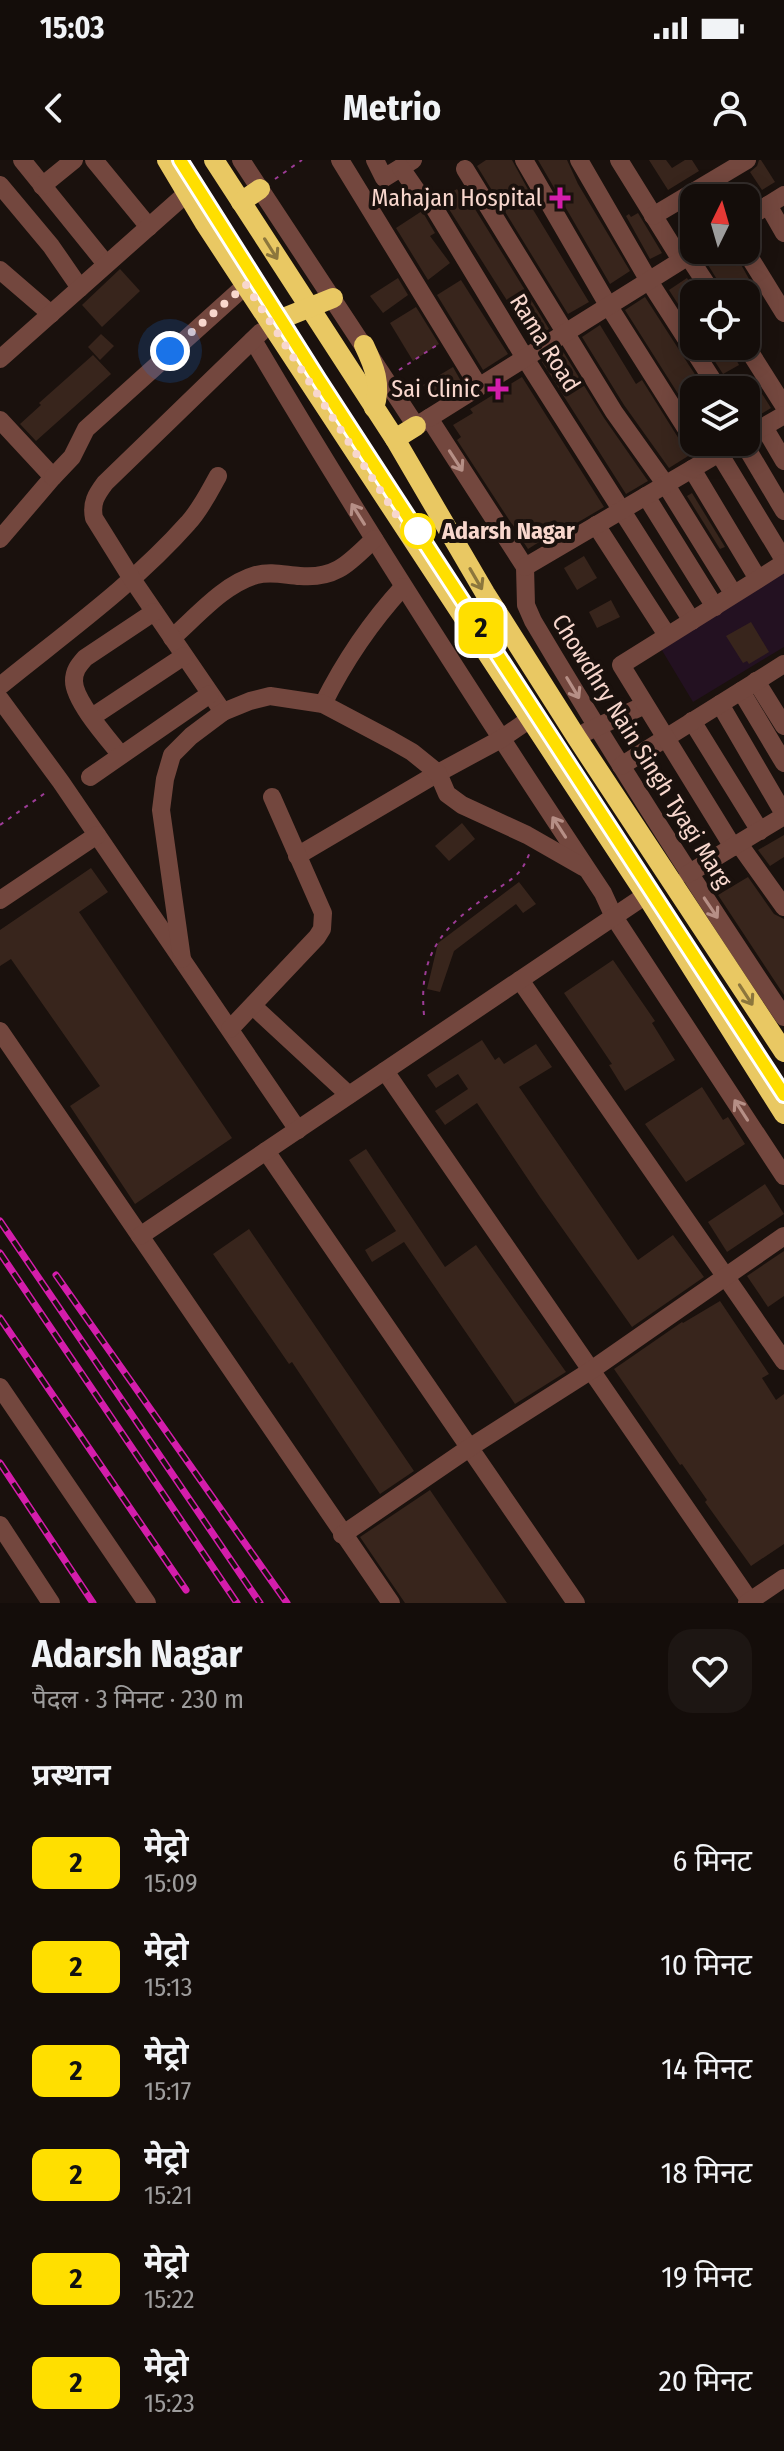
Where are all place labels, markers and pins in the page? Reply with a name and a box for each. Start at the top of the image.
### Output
place label: Mahajan Hospital [371,184,542,212]
marker: Mahajan Hospital [549,187,571,209]
place label: Sai Clinic [391,375,480,403]
marker: Sai Clinic [487,378,509,400]
marker: Adarsh Nagar [401,514,435,548]
place label: Adarsh Nagar [441,517,575,545]

